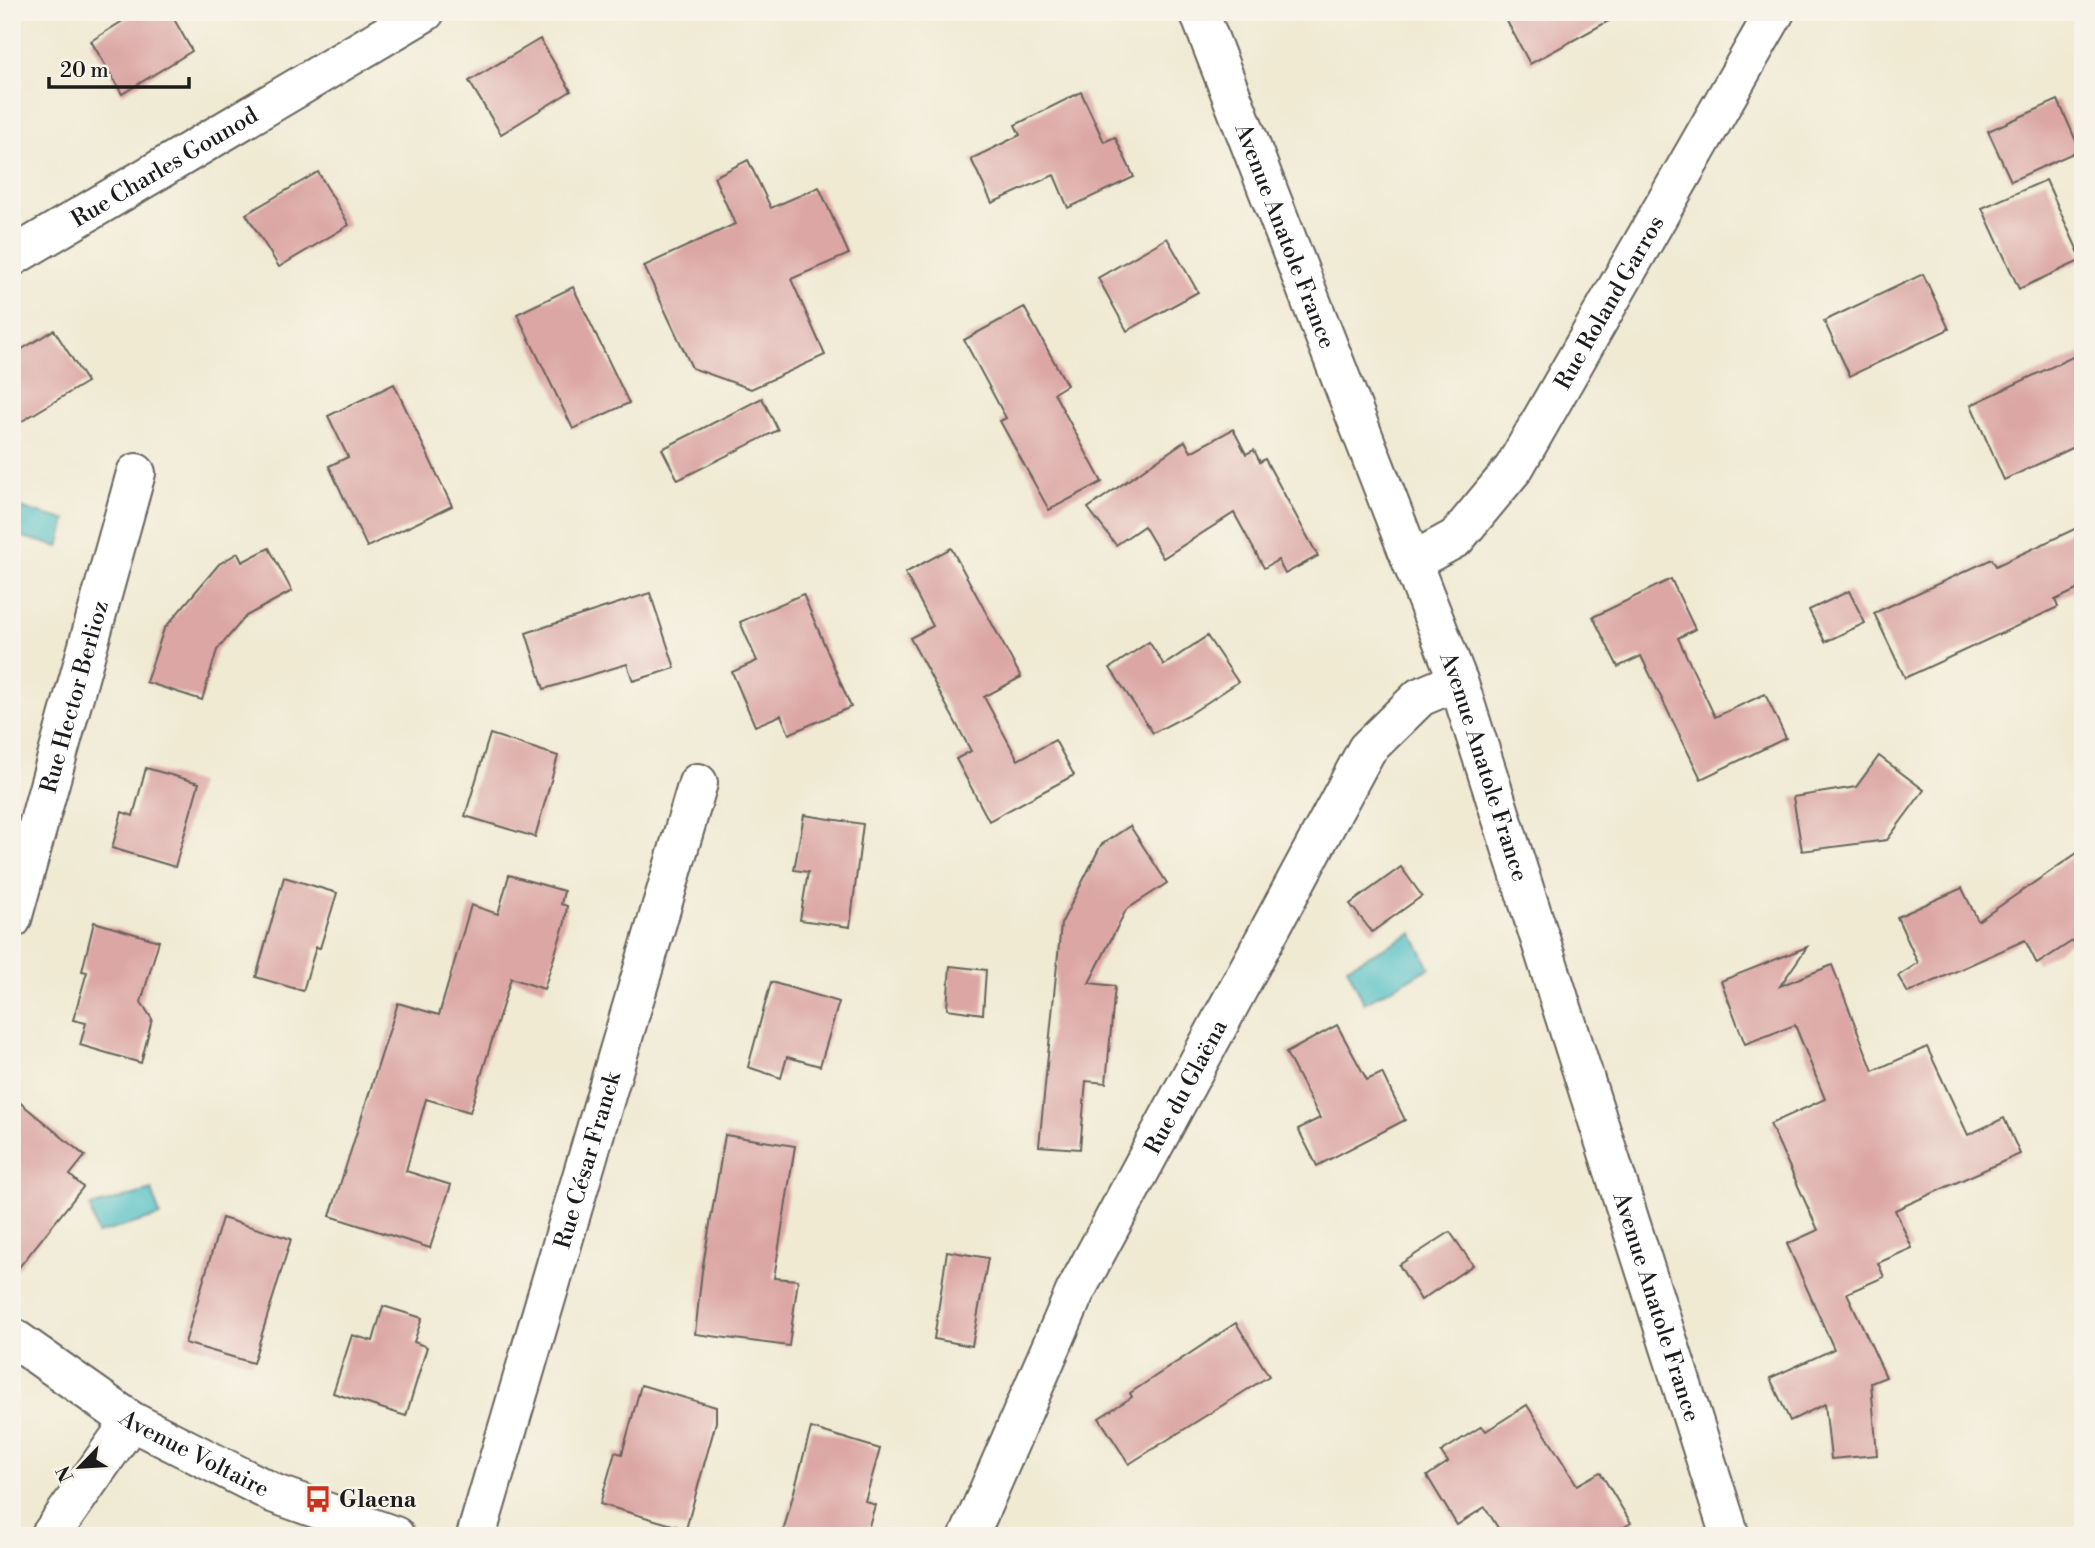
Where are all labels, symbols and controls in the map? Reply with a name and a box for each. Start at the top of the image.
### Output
scale bar [49,46,189,90]
text: 20 m [60,58,109,84]
street label: Rue Charles Gounod [66,101,263,234]
street label: Avenue Anatole France [1228,119,1341,353]
street label: Rue Roland Garros [1549,211,1671,395]
street label: Rue Hector Berlioz [35,597,115,796]
street label: Avenue Anatole France [1433,647,1534,885]
street label: Rue du Glaëna [1139,1015,1234,1159]
street label: Rue César Franck [549,1068,627,1252]
street label: Avenue Anatole France [1606,1188,1706,1425]
street label: Avenue Voltaire [113,1404,274,1504]
north arrow [46,1432,116,1502]
text: N [51,1462,80,1486]
bus stop icon: Glaena [303,1484,333,1514]
place label: Glaena [339,1486,417,1514]

